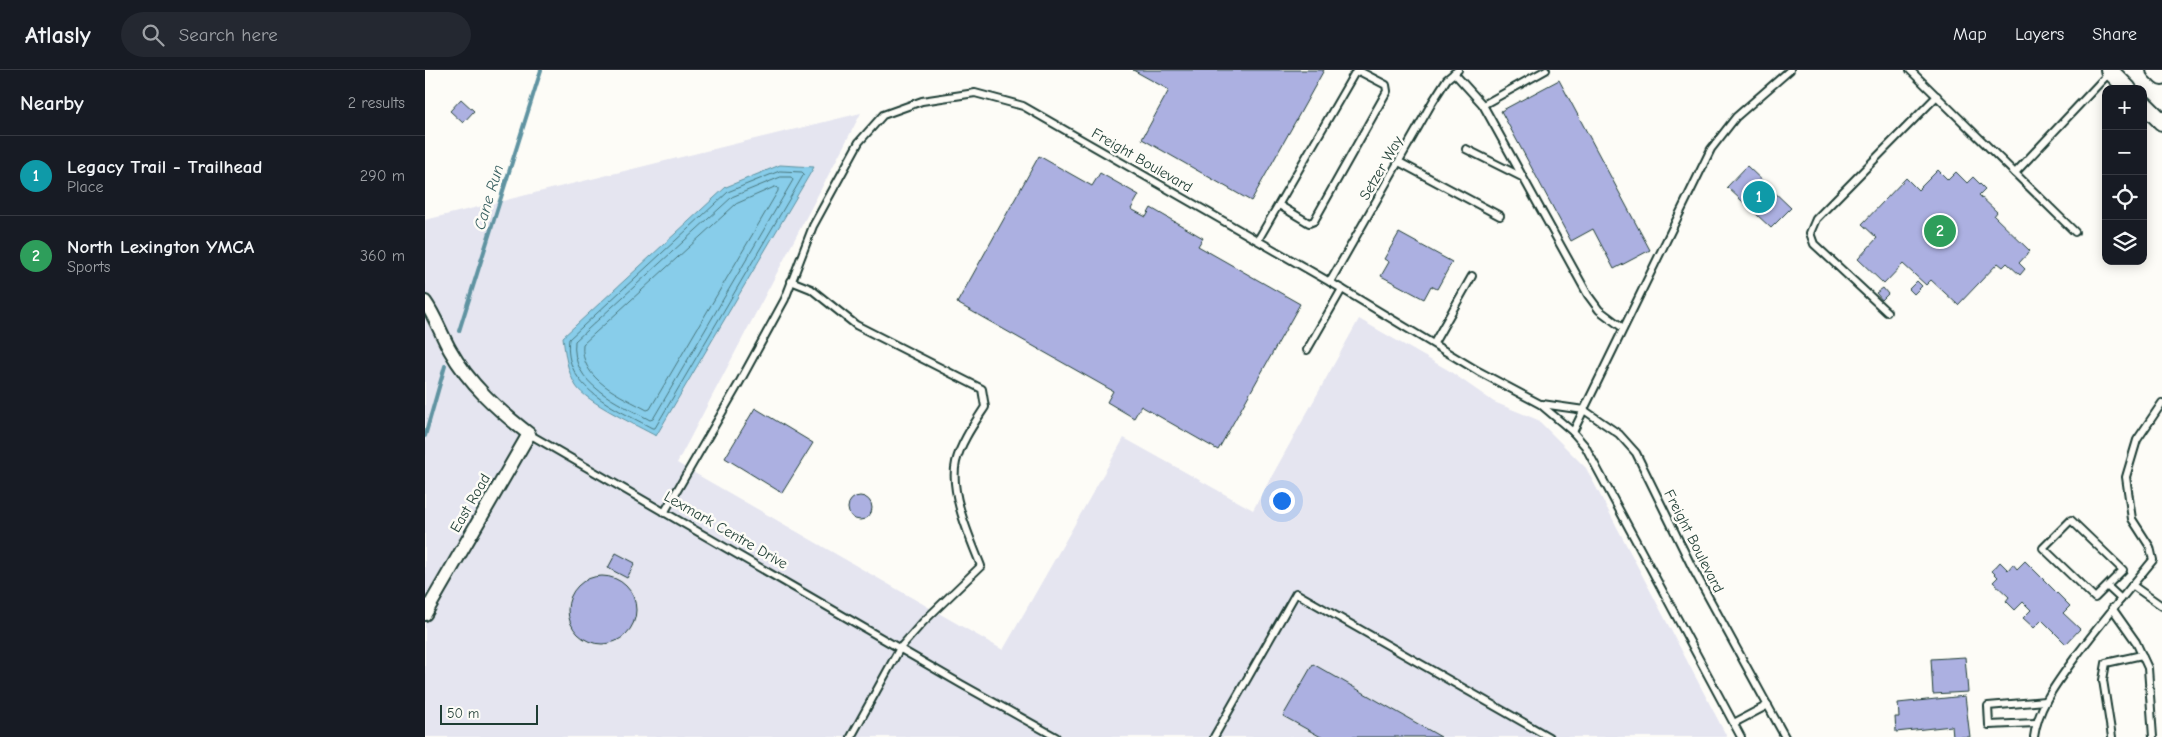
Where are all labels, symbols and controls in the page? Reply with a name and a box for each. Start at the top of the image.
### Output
search box [121,12,471,57]
text: Atlasly [25,21,91,49]
icon: search [139,21,167,49]
text: Search here [179,24,278,46]
text: Map [1953,24,1987,45]
text: Layers [2015,24,2064,45]
text: Share [2092,24,2137,45]
map controls [2102,85,2147,265]
button: + [2102,85,2147,130]
text: Nearby [20,91,84,115]
text: 2 results [348,94,405,112]
street label: Freight Boulevard [1088,124,1196,196]
button: − [2102,130,2147,175]
street label: Setzer Way [1355,132,1407,203]
text: Legacy Trail - Trailhead [67,156,262,178]
water label: Cane Run [471,162,507,232]
text: 1 [33,167,39,185]
text: 290 m [360,167,405,185]
button: locate [2102,175,2147,220]
text: Place [67,178,103,196]
pin: 1 [1743,178,1775,216]
pin: 2 [1924,212,1956,250]
button: layers [2102,220,2147,265]
text: North Lexington YMCA [67,236,254,258]
text: 2 [32,247,40,265]
text: 360 m [360,247,405,265]
text: Sports [67,258,110,276]
street label: East Road [446,470,494,536]
street label: Freight Boulevard [1660,486,1728,596]
street label: Lexmark Centre Drive [661,487,792,573]
your location [1269,488,1295,514]
scale bar [440,702,537,725]
text: 50 m [447,705,479,722]

